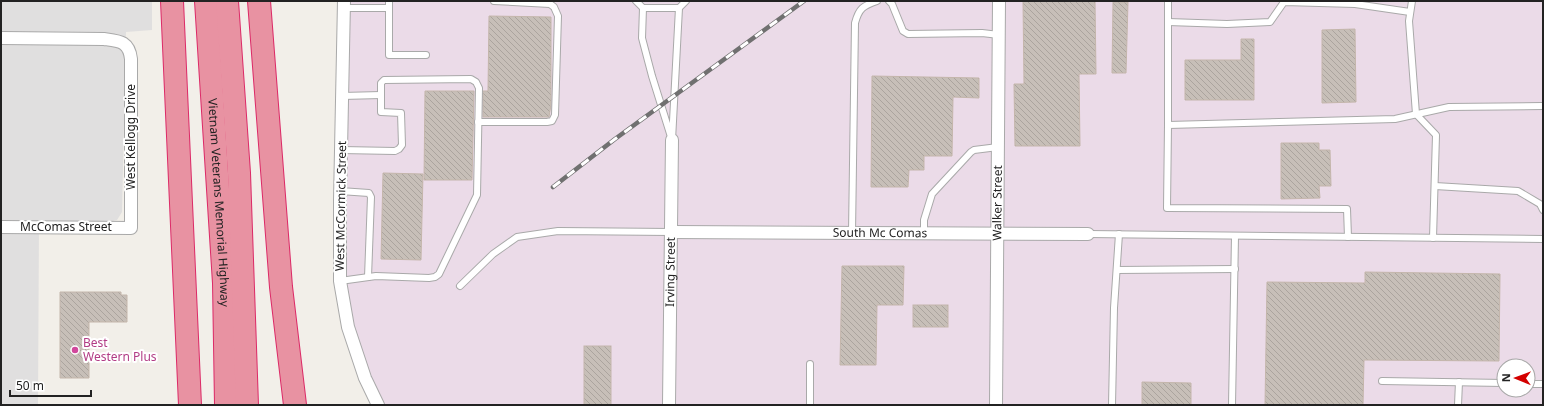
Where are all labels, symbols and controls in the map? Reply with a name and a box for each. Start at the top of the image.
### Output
street label: West Kellogg Drive [122,84,139,190]
street label: Vietnam Veterans Memorial Highway [204,98,233,308]
street label: West McCormick Street [331,140,350,271]
street label: Walker Street [988,164,1006,241]
street label: McComas Street [20,218,113,235]
street label: South Mc Comas [833,224,928,241]
street label: Irving Street [661,236,679,307]
place label: Best Western Plus [83,334,157,365]
marker: Best Western Plus [70,345,80,355]
north arrow [1496,358,1536,398]
scale bar [10,372,91,398]
text: N [1498,373,1513,382]
text: 50 m [16,377,44,394]

